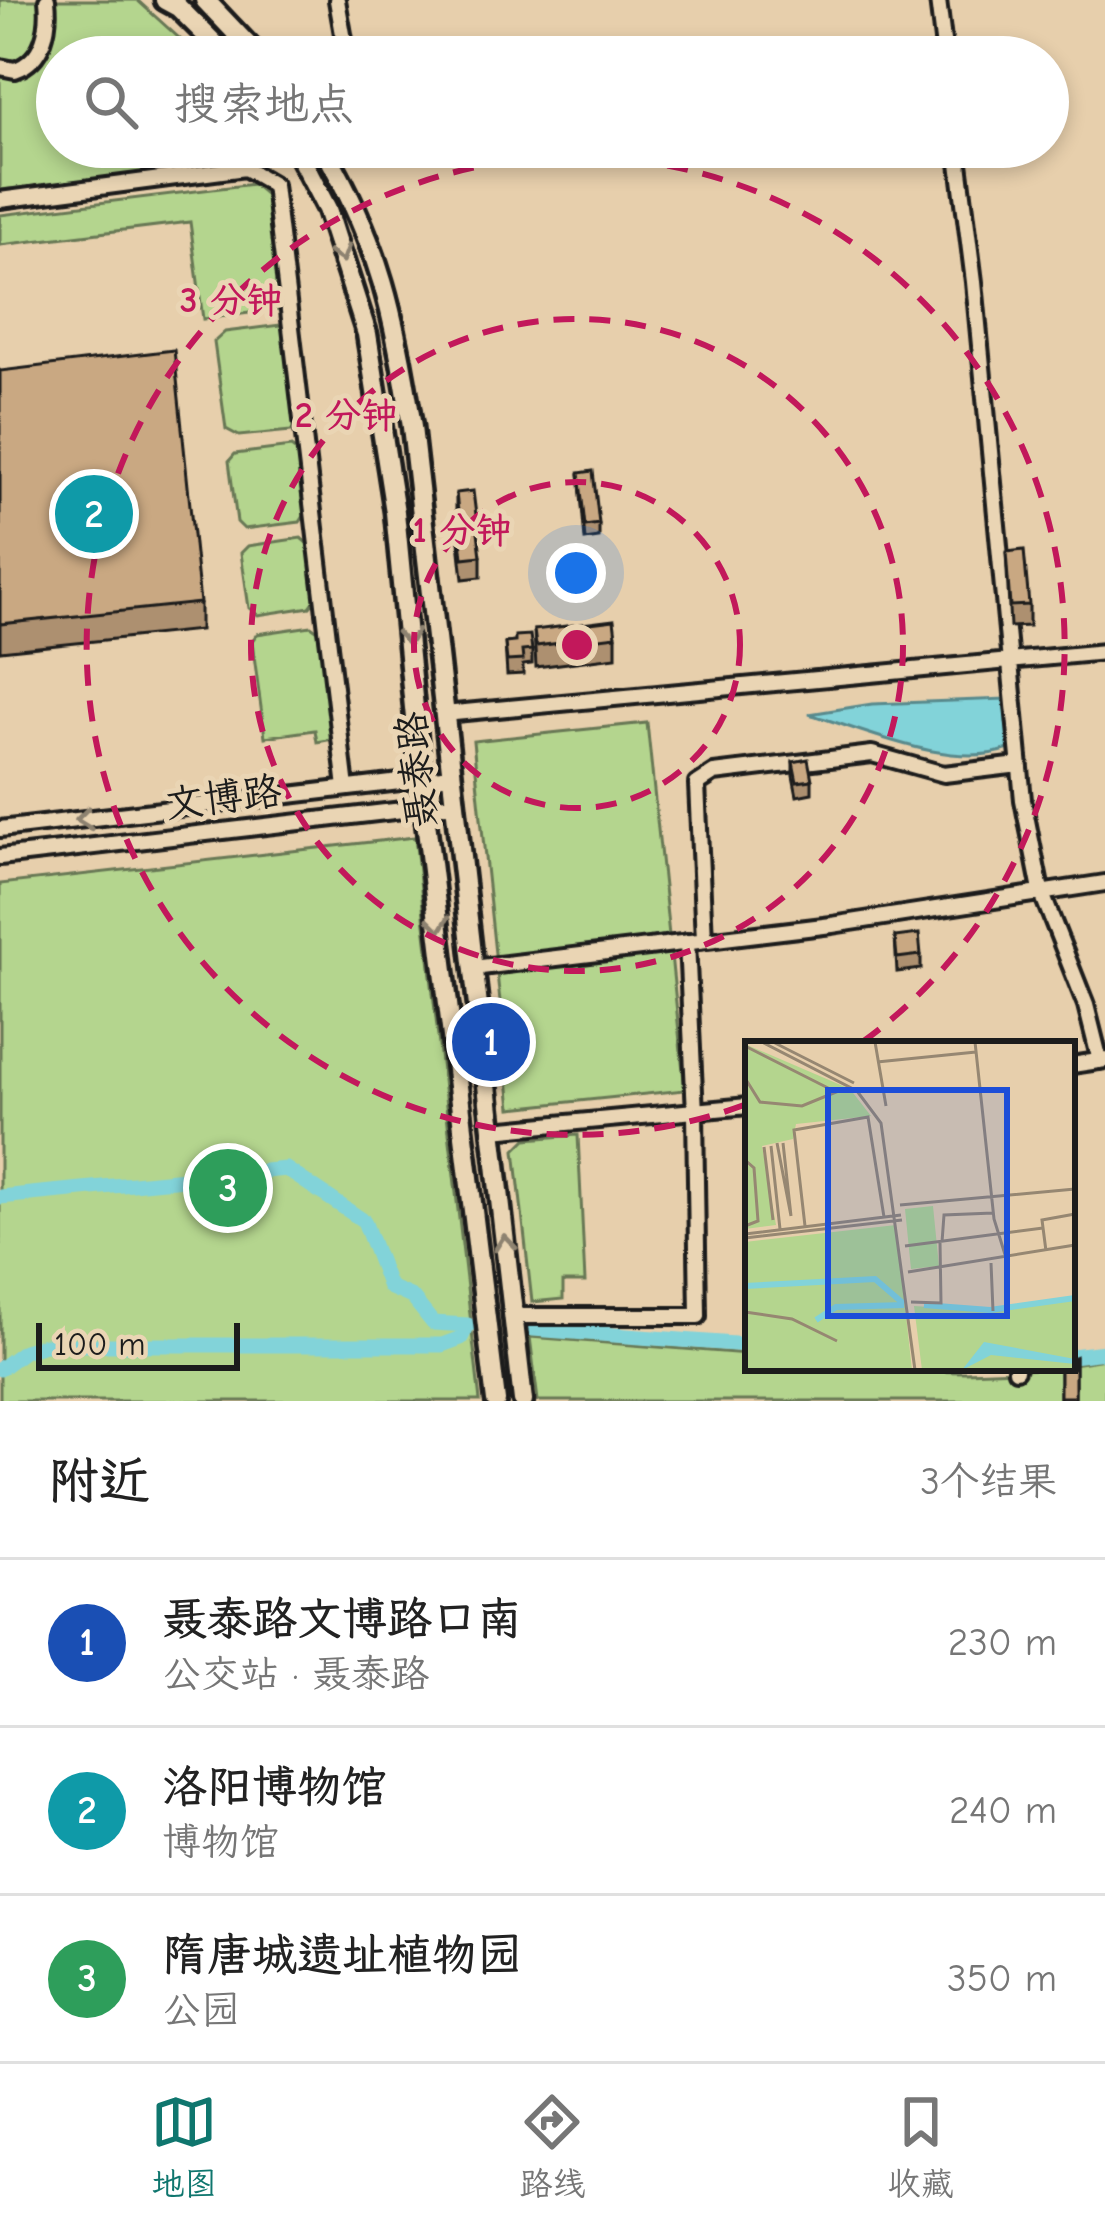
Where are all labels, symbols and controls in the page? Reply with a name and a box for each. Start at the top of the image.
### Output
search box [36,36,1069,168]
icon: search [78,69,144,135]
text: 搜索地点 [174,78,354,130]
one-way arrow [327,243,352,264]
text: 3 分钟 [180,280,282,321]
text: 2 分钟 [295,395,397,436]
pin: 2 [55,469,133,559]
text: 1 分钟 [413,510,511,551]
your location [546,543,606,603]
centre of rings [556,624,598,666]
one-way arrow [395,628,420,647]
street label: 聂泰路 [389,709,445,831]
street label: 文博路 [162,769,284,827]
one-way arrow [74,805,94,831]
one-way arrow [425,914,451,933]
pin: 1 [452,997,530,1087]
inset map [745,1041,1075,1371]
pin: 3 [189,1143,267,1233]
one-way arrow [493,1233,518,1252]
scale bar [36,1317,240,1370]
text: 100 m [54,1325,146,1363]
text: 附近 [48,1452,150,1511]
text: 3个结果 [920,1459,1057,1504]
text: 聂泰路文博路口南 [162,1593,522,1645]
text: 1 [79,1620,95,1665]
text: 230 m [948,1620,1057,1665]
text: 公交站 · 聂泰路 [162,1652,429,1697]
text: 洛阳博物馆 [162,1761,387,1813]
text: 2 [77,1788,97,1833]
text: 240 m [949,1788,1057,1833]
text: 博物馆 [162,1820,279,1865]
text: 隋唐城遗址植物园 [162,1929,522,1981]
text: 3 [77,1956,97,2001]
text: 350 m [947,1956,1057,2001]
text: 公园 [162,1988,240,2033]
tab: 地图 [151,2089,217,2204]
tab: 路线 [519,2089,585,2204]
tab: 收藏 [888,2089,954,2204]

